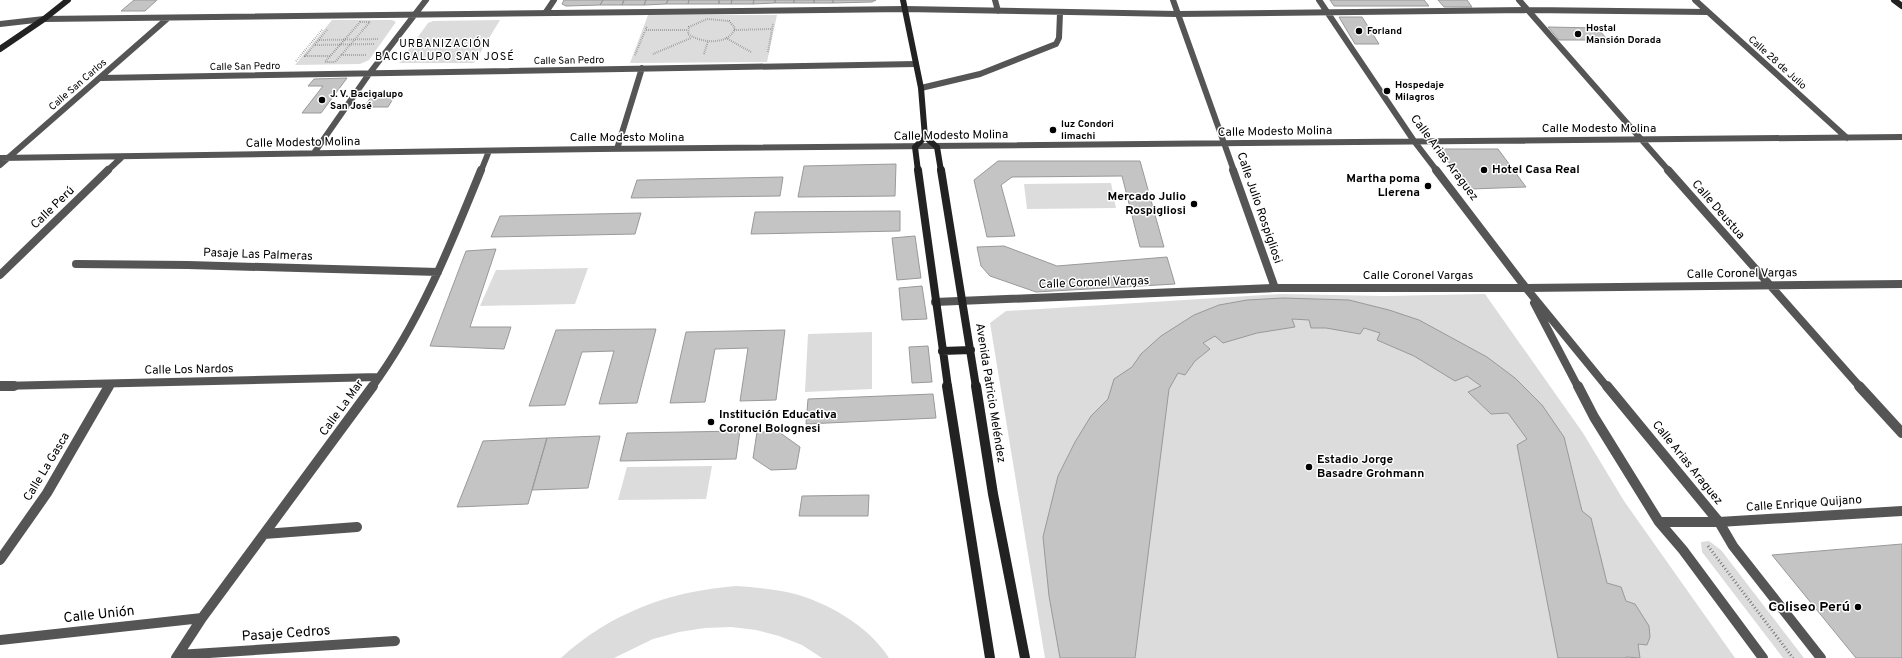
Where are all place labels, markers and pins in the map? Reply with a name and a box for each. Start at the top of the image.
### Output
place label: Hostal Mansión Dorada [1586,22,1661,47]
place label: Forland [1367,25,1402,38]
marker: Forland [1354,26,1364,36]
marker: Hostal Mansión Dorada [1573,29,1583,39]
place label: Hospedaje Milagros [1395,79,1444,104]
marker: Hospedaje Milagros [1382,86,1392,96]
place label: J. V. Bacigalupo San José [330,88,403,113]
marker: J. V. Bacigalupo San José [317,95,327,105]
place label: luz Condori limachi [1061,118,1114,143]
marker: luz Condori limachi [1048,125,1058,135]
place label: Hotel Casa Real [1492,162,1580,178]
marker: Hotel Casa Real [1479,165,1489,175]
place label: Martha poma Llerena [1346,171,1420,201]
marker: Martha poma Llerena [1423,181,1433,191]
place label: Mercado Julio Rospigliosi [1107,189,1186,219]
marker: Mercado Julio Rospigliosi [1189,199,1199,209]
place label: Institución Educativa Coronel Bolognesi [719,407,837,437]
marker: Institución Educativa Coronel Bolognesi [706,417,716,427]
place label: Estadio Jorge Basadre Grohmann [1317,452,1424,482]
marker: Estadio Jorge Basadre Grohmann [1304,462,1314,472]
place label: Coliseo Perú [1768,599,1850,616]
marker: Coliseo Perú [1853,602,1863,612]

